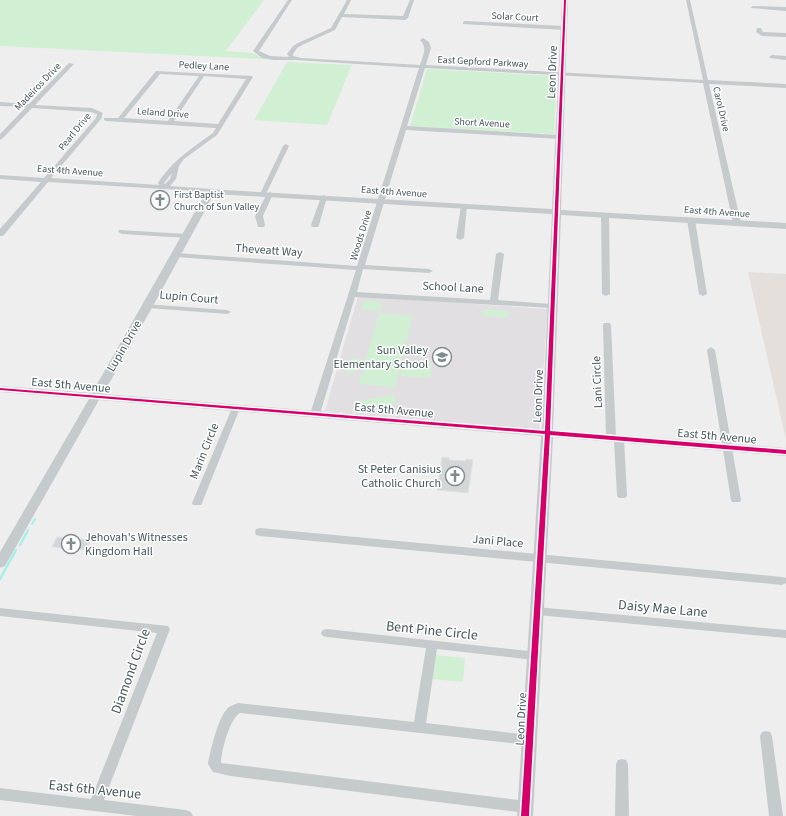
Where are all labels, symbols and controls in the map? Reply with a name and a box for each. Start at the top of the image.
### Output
street label: Solar Court [491,9,540,25]
street label: Leon Drive [543,45,562,99]
street label: East Gepford Parkway [437,53,529,71]
street label: Pedley Lane [178,58,230,74]
street label: Madeiros Drive [11,60,64,114]
street label: Carol Drive [709,85,733,133]
street label: Leland Drive [137,104,189,122]
street label: Pearl Drive [55,110,94,154]
street label: Short Avenue [454,115,510,131]
street label: East 4th Avenue [36,162,104,180]
street label: East 4th Avenue [360,183,428,201]
place label: First Baptist Church of Sun Valley [174,188,260,214]
church icon: First Baptist Church of Sun Valley [149,189,171,211]
street label: East 4th Avenue [683,203,751,221]
street label: Woods Drive [347,208,375,262]
street label: Theveatt Way [235,240,304,261]
street label: School Lane [422,277,484,298]
street label: Lupin Court [159,286,219,309]
street label: Lupin Drive [103,317,146,375]
place label: Sun Valley Elementary School [333,342,428,373]
school or university icon: Sun Valley Elementary School [431,346,453,368]
street label: Lani Circle [588,356,607,408]
street label: Leon Drive [529,369,548,423]
street label: East 5th Avenue [31,374,111,397]
street label: East 5th Avenue [354,399,434,422]
street label: Marin Circle [185,421,223,482]
street label: East 5th Avenue [677,425,757,448]
place label: St Peter Canisius Catholic Church [358,461,441,492]
church icon: St Peter Canisius Catholic Church [444,465,466,487]
place label: Jehovah's Witnesses Kingdom Hall [85,529,188,560]
street label: Jani Place [472,531,524,552]
church icon: Jehovah's Witnesses Kingdom Hall [60,533,82,555]
street label: Daisy Mae Lane [617,595,709,623]
street label: Bent Pine Circle [385,616,479,646]
street label: Diamond Circle [106,626,156,717]
street label: Leon Drive [512,692,531,746]
street label: East 6th Avenue [48,775,142,805]

